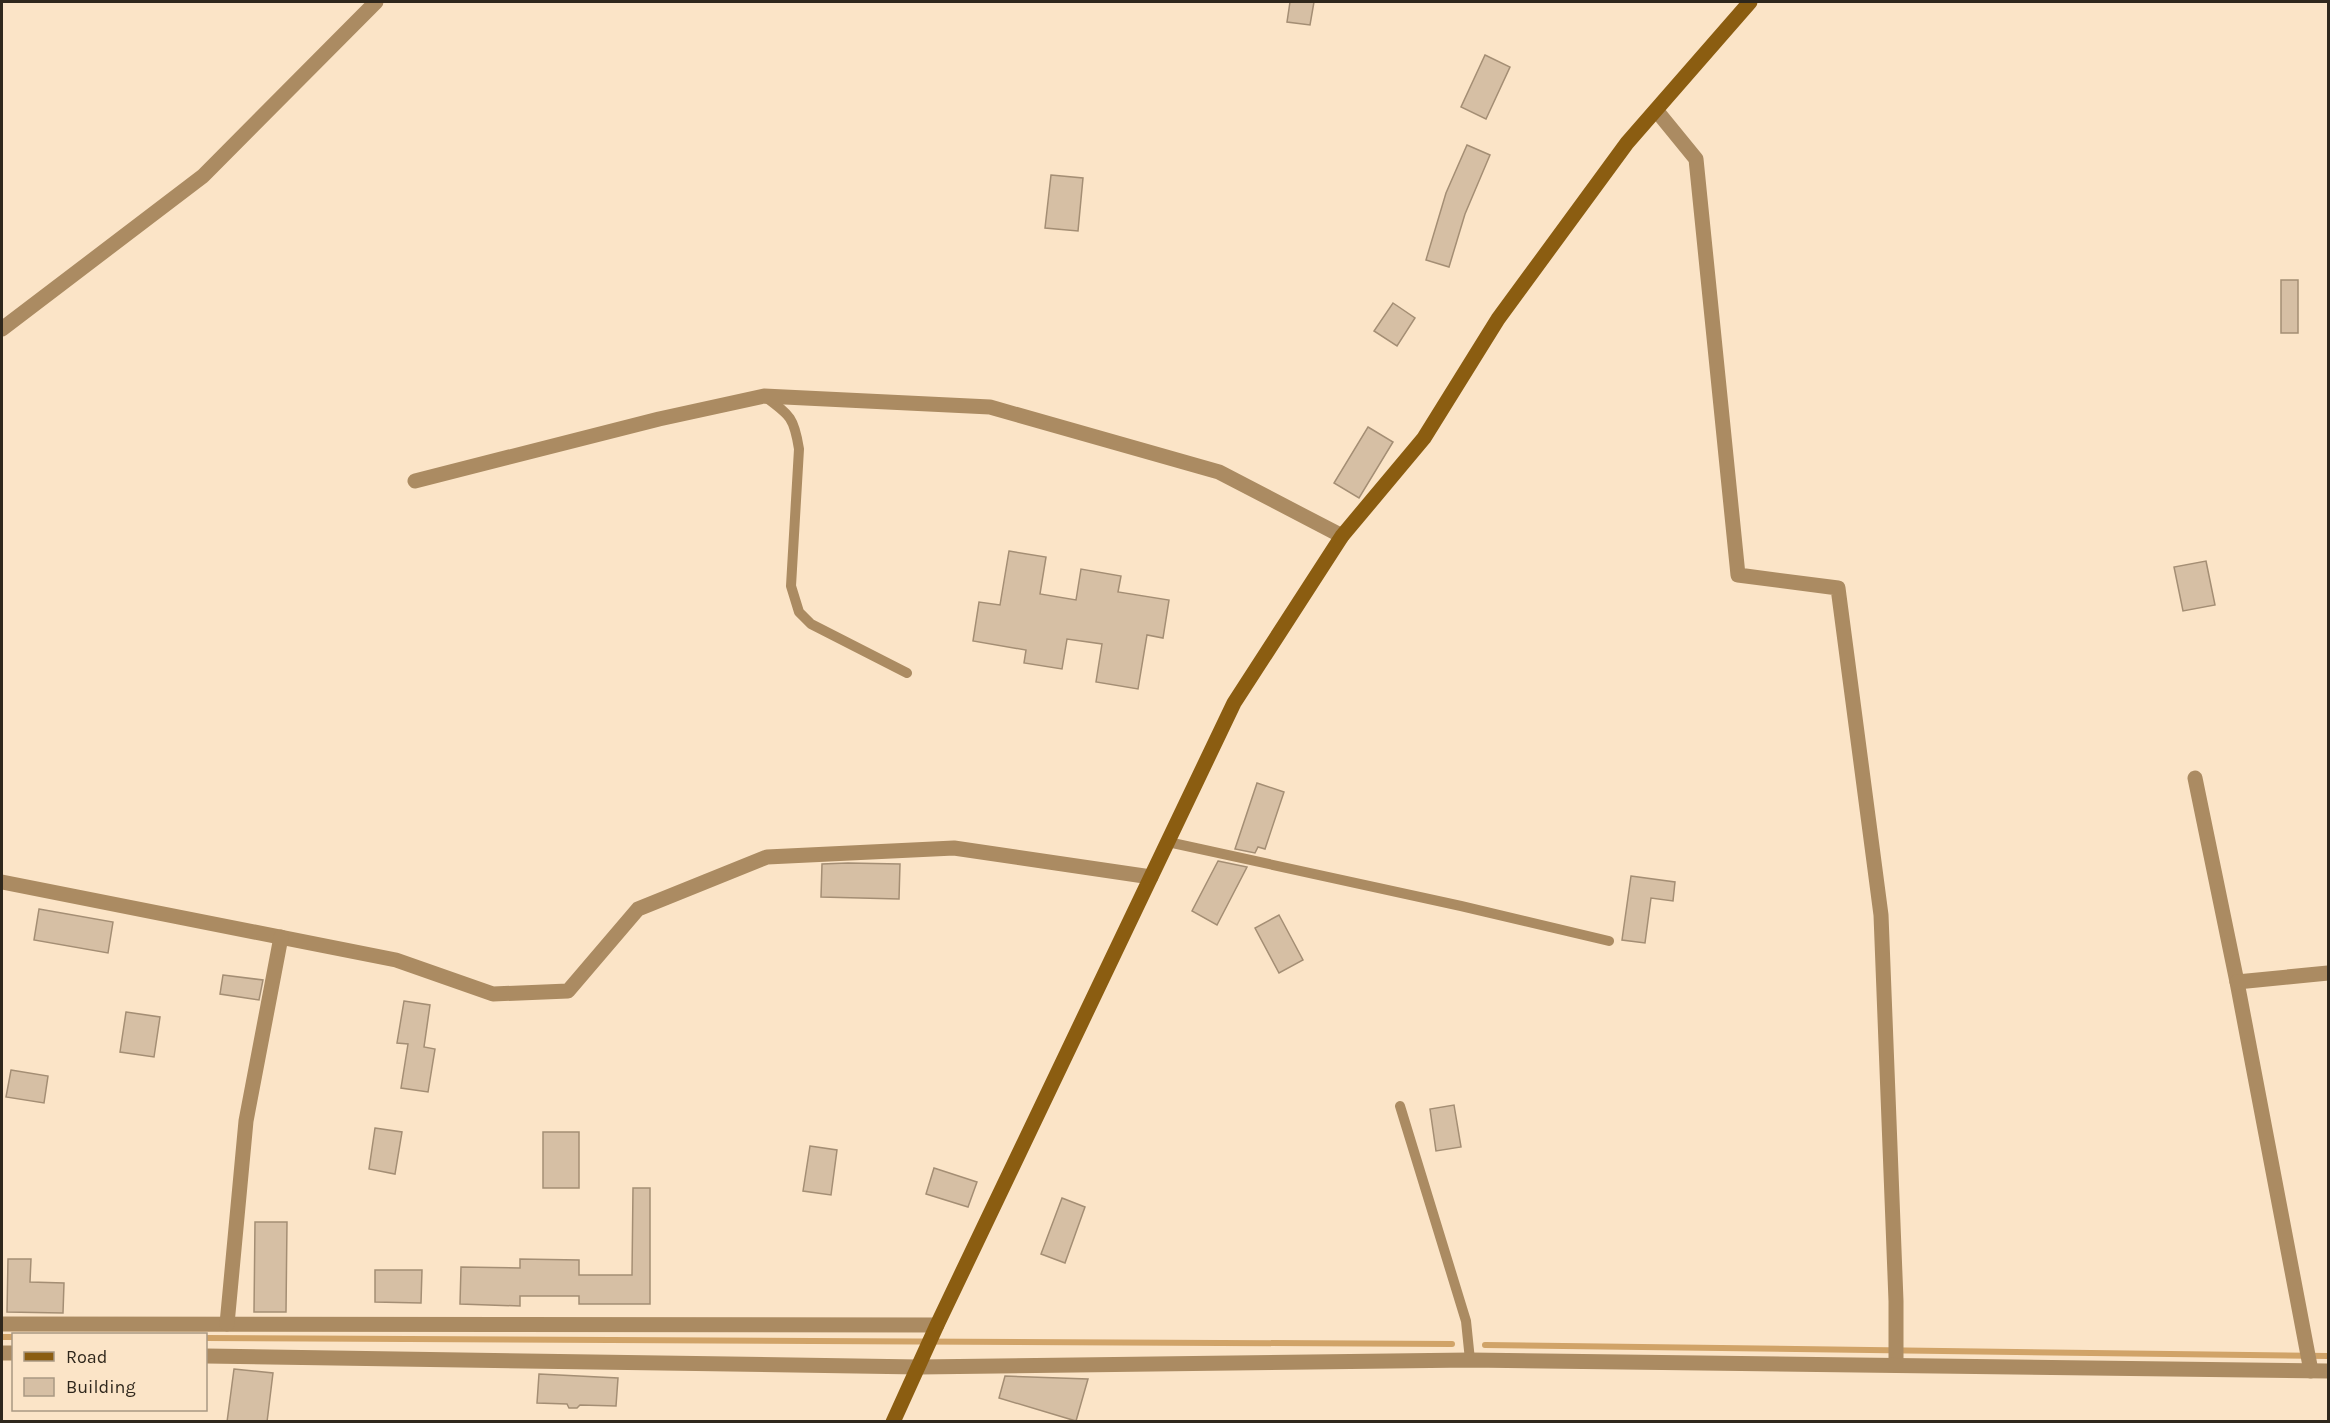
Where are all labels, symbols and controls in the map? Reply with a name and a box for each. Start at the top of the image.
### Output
legend [12,1333,207,1411]
text: Road [66,1346,107,1368]
text: Building [66,1376,136,1398]

